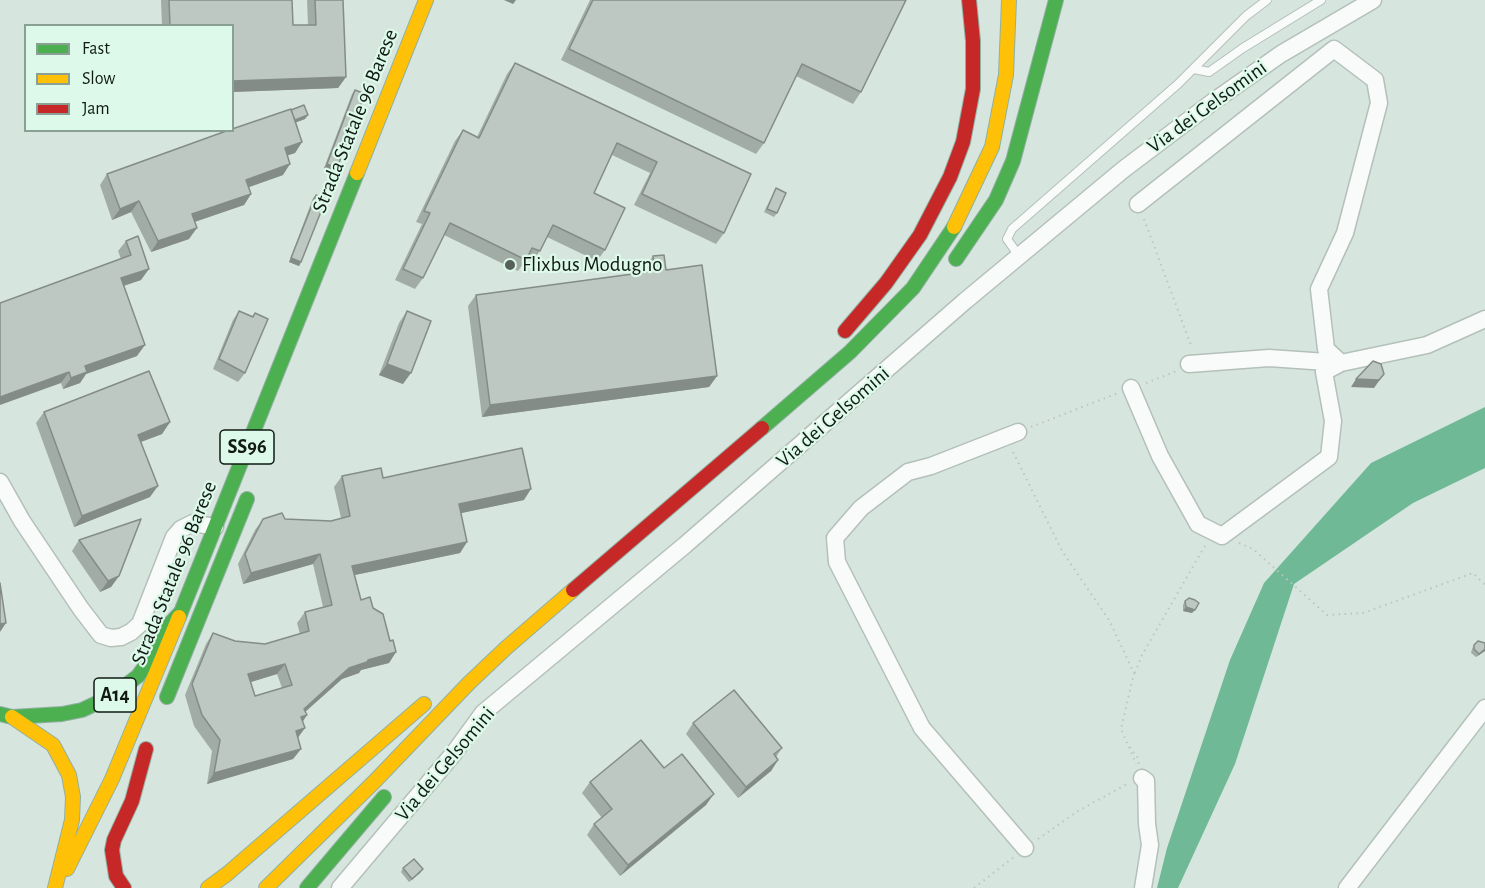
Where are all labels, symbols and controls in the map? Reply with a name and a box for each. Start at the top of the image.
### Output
legend [24,24,234,132]
street label: Strada Statale 96 Barese [307,25,403,217]
text: Fast [82,40,110,58]
street label: Via dei Gelsomini [1142,55,1272,159]
text: Slow [82,70,115,88]
text: Jam [82,100,110,118]
place label: Flixbus Modugno [522,252,663,278]
marker: Flixbus Modugno [503,258,517,272]
street label: Via dei Gelsomini [771,361,895,473]
road number: SS96 [220,430,274,464]
street label: Strada Statale 96 Barese [126,477,222,669]
road number: A14 [94,678,136,712]
street label: Via dei Gelsomini [390,702,500,826]

